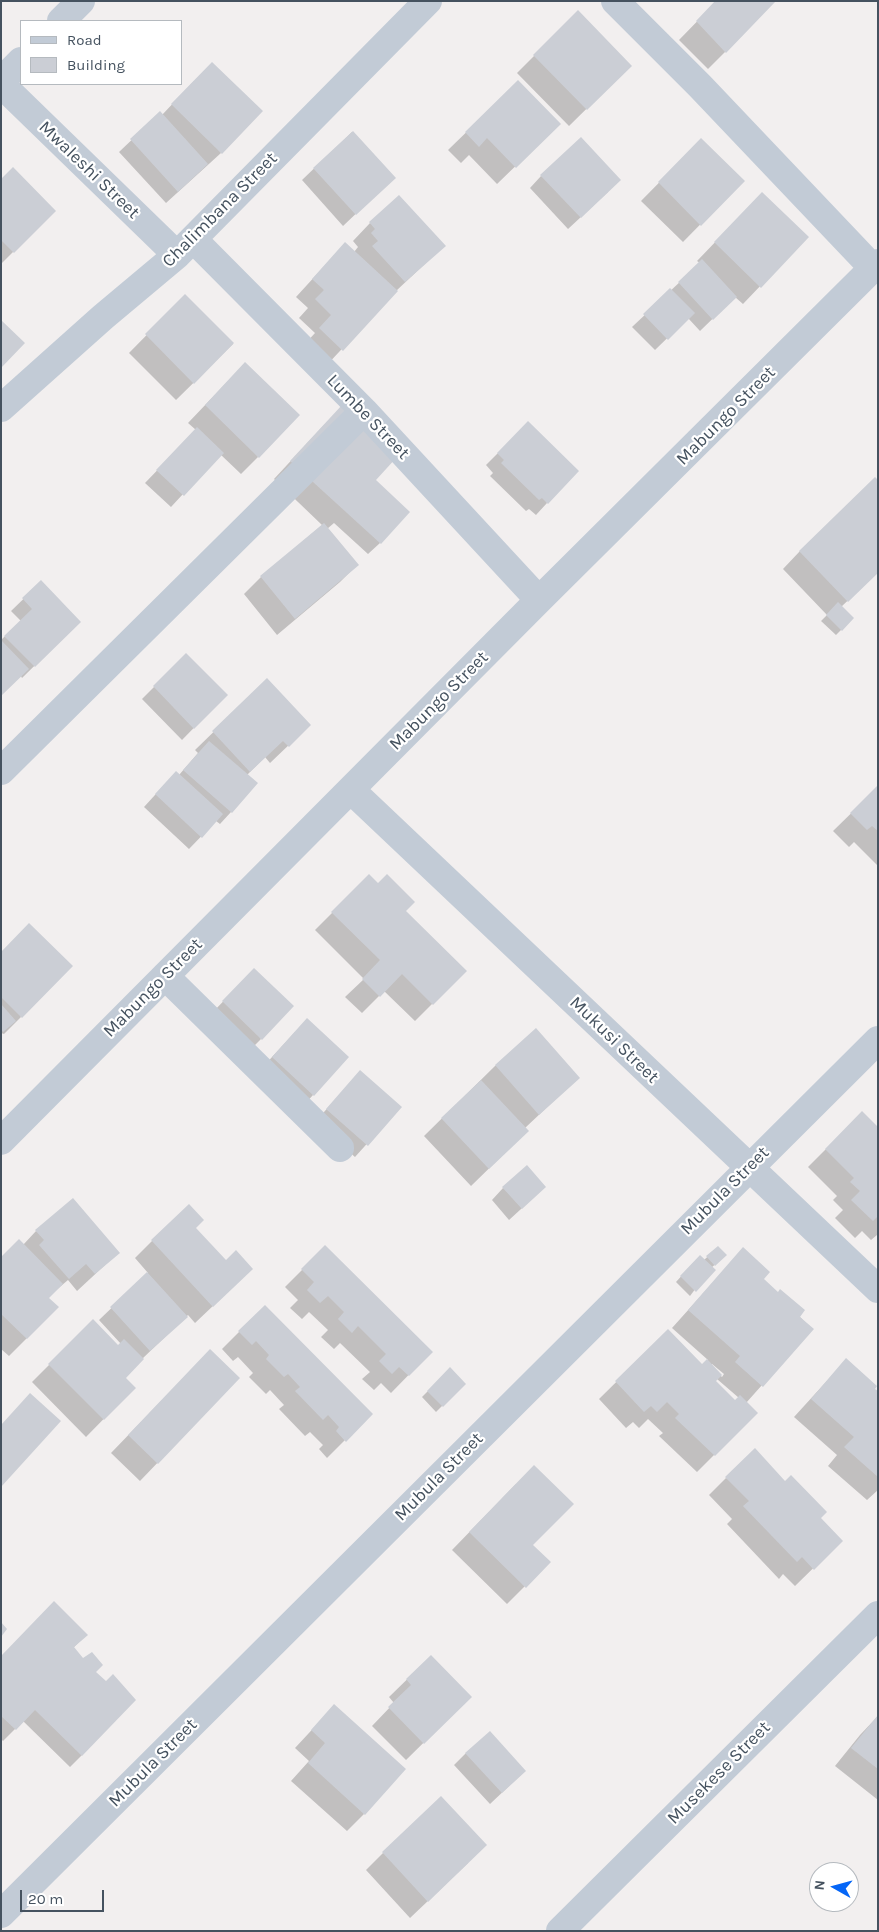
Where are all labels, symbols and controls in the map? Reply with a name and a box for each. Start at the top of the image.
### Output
legend [20,20,182,85]
text: Road [67,31,102,49]
text: Building [67,56,125,74]
street label: Mwaleshi Street [34,116,144,224]
street label: Chalimbana Street [158,148,282,272]
street label: Mabungo Street [672,362,780,470]
street label: Lumbe Street [322,370,414,464]
street label: Mabungo Street [385,647,493,755]
street label: Mabungo Street [99,934,207,1042]
street label: Mukusi Street [565,992,663,1088]
street label: Mubula Street [676,1142,774,1240]
street label: Mubula Street [390,1428,488,1526]
street label: Mubula Street [104,1714,202,1812]
street label: Musekese Street [663,1717,775,1829]
north arrow [809,1862,859,1912]
text: N [811,1879,829,1891]
scale bar [22,1880,106,1912]
text: 20 m [28,1890,63,1908]

